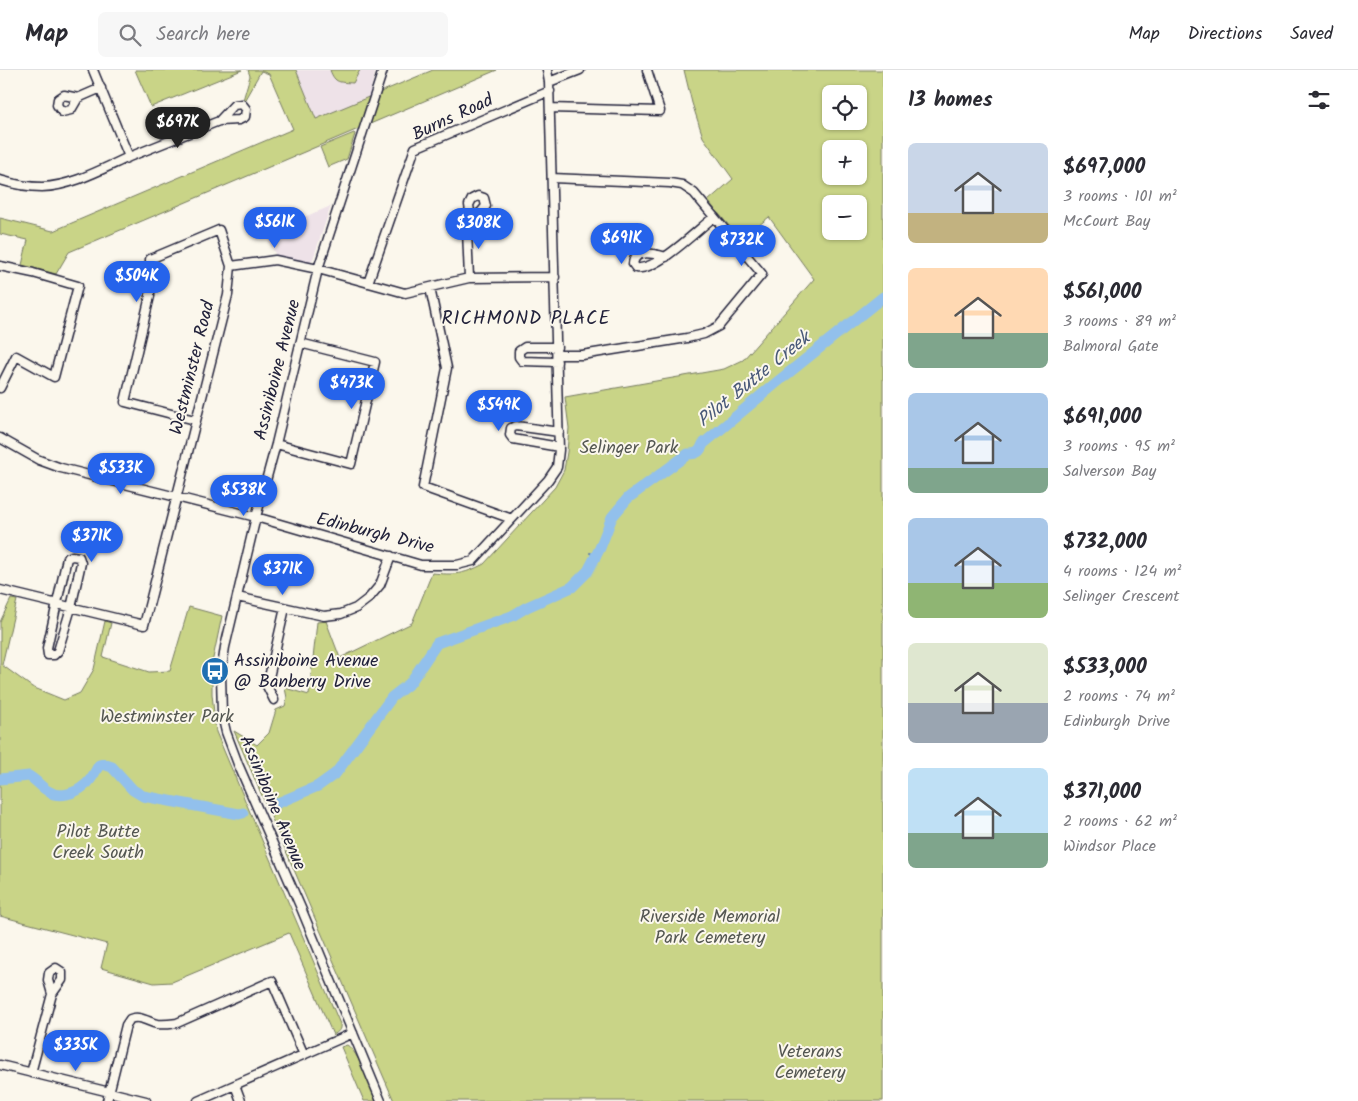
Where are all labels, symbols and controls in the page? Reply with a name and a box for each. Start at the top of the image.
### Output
search box [98,12,448,57]
text: Map [25,15,68,54]
text: Search here [156,20,250,50]
text: Map [1128,20,1160,49]
text: Directions [1188,20,1262,49]
text: Saved [1290,20,1333,49]
icon: search [116,21,144,49]
text: 13 homes [908,84,993,117]
map controls [822,85,867,240]
button: locate [822,85,867,130]
street label: Burns Road [408,86,499,149]
icon: filters [1305,86,1333,114]
pin: $697K [143,106,213,149]
text: $697K [156,110,200,135]
button: + [822,140,867,185]
text: $697,000 [1063,151,1145,184]
icon: home [948,163,1008,223]
text: 3 rooms · 101 m² [1063,184,1177,209]
button: − [822,195,867,240]
pin: $561K [240,206,310,249]
pin: $308K [444,208,514,250]
text: McCourt Bay [1063,209,1150,234]
text: $561K [255,210,295,235]
text: $308K [456,211,502,236]
pin: $691K [587,222,657,265]
pin: $732K [707,224,777,267]
text: $691K [602,226,642,251]
text: $732K [720,228,764,253]
pin: $504K [102,260,172,303]
text: $504K [115,264,159,289]
text: $561,000 [1063,276,1142,309]
icon: home [948,288,1008,348]
street label: Westminster Road [162,297,224,438]
street label: Assiniboine Avenue [246,297,310,443]
district label: RICHMOND PLACE [441,304,611,334]
text: 3 rooms · 89 m² [1063,309,1176,334]
water label: Pilot Butte Creek [691,323,820,435]
text: Balmoral Gate [1063,334,1158,359]
pin: $473K [317,368,387,410]
text: $473K [330,371,374,396]
pin: $549K [464,390,534,432]
text: $549K [477,393,521,418]
text: $691,000 [1063,401,1142,434]
icon: home [948,413,1008,473]
park label: Selinger Park [580,434,679,463]
text: 3 rooms · 95 m² [1063,434,1175,459]
pin: $533K [86,452,156,495]
text: $533K [99,456,143,481]
text: Salverson Bay [1063,459,1156,484]
pin: $538K [209,474,279,517]
text: $538K [221,478,267,503]
street label: Edinburgh Drive [313,505,437,563]
pin: $371K [57,520,127,563]
text: $371K [72,524,112,549]
text: $732,000 [1063,526,1147,559]
icon: home [948,538,1008,598]
pin: $371K [248,554,318,596]
text: $371K [263,557,303,582]
text: 4 rooms · 124 m² [1063,559,1181,584]
text: Selinger Crescent [1063,584,1179,609]
place label: Assiniboine Avenue @ Banberry Drive [234,647,378,697]
text: $533,000 [1063,651,1147,684]
bus stop icon: Assiniboine Avenue @ Banberry Drive [200,656,230,686]
icon: home [948,663,1008,723]
text: 2 rooms · 74 m² [1063,684,1175,709]
park label: Westminster Park [100,703,234,732]
text: Edinburgh Drive [1063,709,1170,734]
street label: Assiniboine Avenue [230,731,314,875]
text: $371,000 [1063,776,1141,809]
icon: home [948,788,1008,848]
text: 2 rooms · 62 m² [1063,809,1177,834]
park label: Pilot Butte Creek South [52,818,144,868]
text: Windsor Place [1063,834,1156,859]
park label: Riverside Memorial Park Cemetery [640,903,781,953]
pin: $335K [41,1030,111,1072]
text: $335K [54,1033,98,1058]
park label: Veterans Cemetery [775,1038,846,1088]

